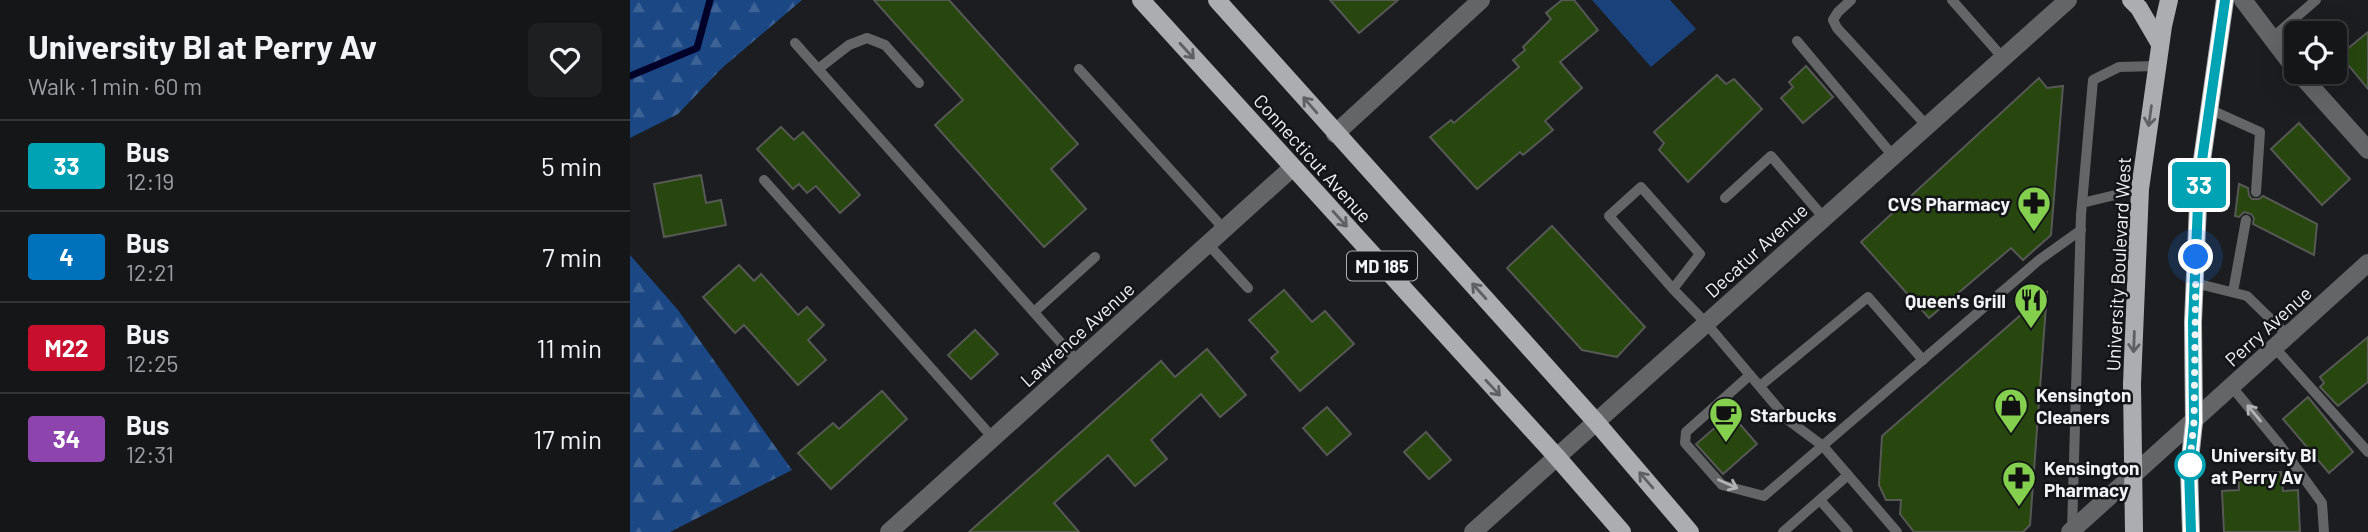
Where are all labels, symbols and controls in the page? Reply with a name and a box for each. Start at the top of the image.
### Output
map controls [2284,21,2347,84]
button: locate [2284,21,2347,84]
button: heart [528,23,602,97]
text: University Bl at Perry Av [28,26,377,66]
one-way arrow [1179,41,1195,59]
text: Walk · 1 min · 60 m [28,72,202,100]
street label: Connecticut Avenue [1249,89,1377,227]
one-way arrow [1301,97,1318,114]
one-way arrow [2144,104,2157,126]
text: Bus [126,136,169,167]
text: 5 min [541,150,602,181]
text: 33 [54,151,79,180]
street label: University Boulevard West [2101,156,2135,372]
line badge: 33 [2168,162,2230,208]
text: 12:19 [126,167,174,195]
text: 33 [2186,170,2212,199]
pharmacy icon: CVS Pharmacy [2015,184,2053,233]
place label: CVS Pharmacy [1888,192,2010,215]
street label: Decatur Avenue [1700,198,1812,302]
one-way arrow [1332,210,1348,228]
text: Bus [126,227,169,258]
your location [2178,239,2213,274]
text: 7 min [542,241,602,272]
text: 4 [59,242,74,271]
road number: MD 185 [1347,252,1417,280]
text: 12:21 [126,258,174,286]
street label: Lawrence Avenue [1015,277,1139,391]
restaurant icon: Queen's Grill [2012,281,2050,330]
street label: Perry Avenue [2220,281,2316,371]
one-way arrow [1471,282,1487,300]
place label: Queen's Grill [1905,289,2006,312]
text: Bus [126,318,169,349]
one-way arrow [2127,330,2140,353]
text: 11 min [536,332,602,363]
text: M22 [44,333,89,362]
text: 12:25 [126,349,178,377]
one-way arrow [1485,379,1501,397]
place label: Kensington Cleaners [2036,383,2131,428]
shop icon: Kensington Cleaners [1992,386,2030,435]
cafe icon: Starbucks [1707,395,1745,444]
place label: Starbucks [1750,403,1837,426]
one-way arrow [2246,405,2262,423]
text: Bus [126,409,169,440]
text: 17 min [533,423,602,454]
text: 34 [53,424,80,453]
text: 12:31 [126,440,174,468]
place label: University Bl at Perry Av [2211,443,2316,488]
marker: University Bl at Perry Av [2175,450,2205,480]
place label: Kensington Pharmacy [2044,456,2139,501]
pharmacy icon: Kensington Pharmacy [2000,459,2038,508]
one-way arrow [1638,472,1654,490]
one-way arrow [1716,479,1738,492]

